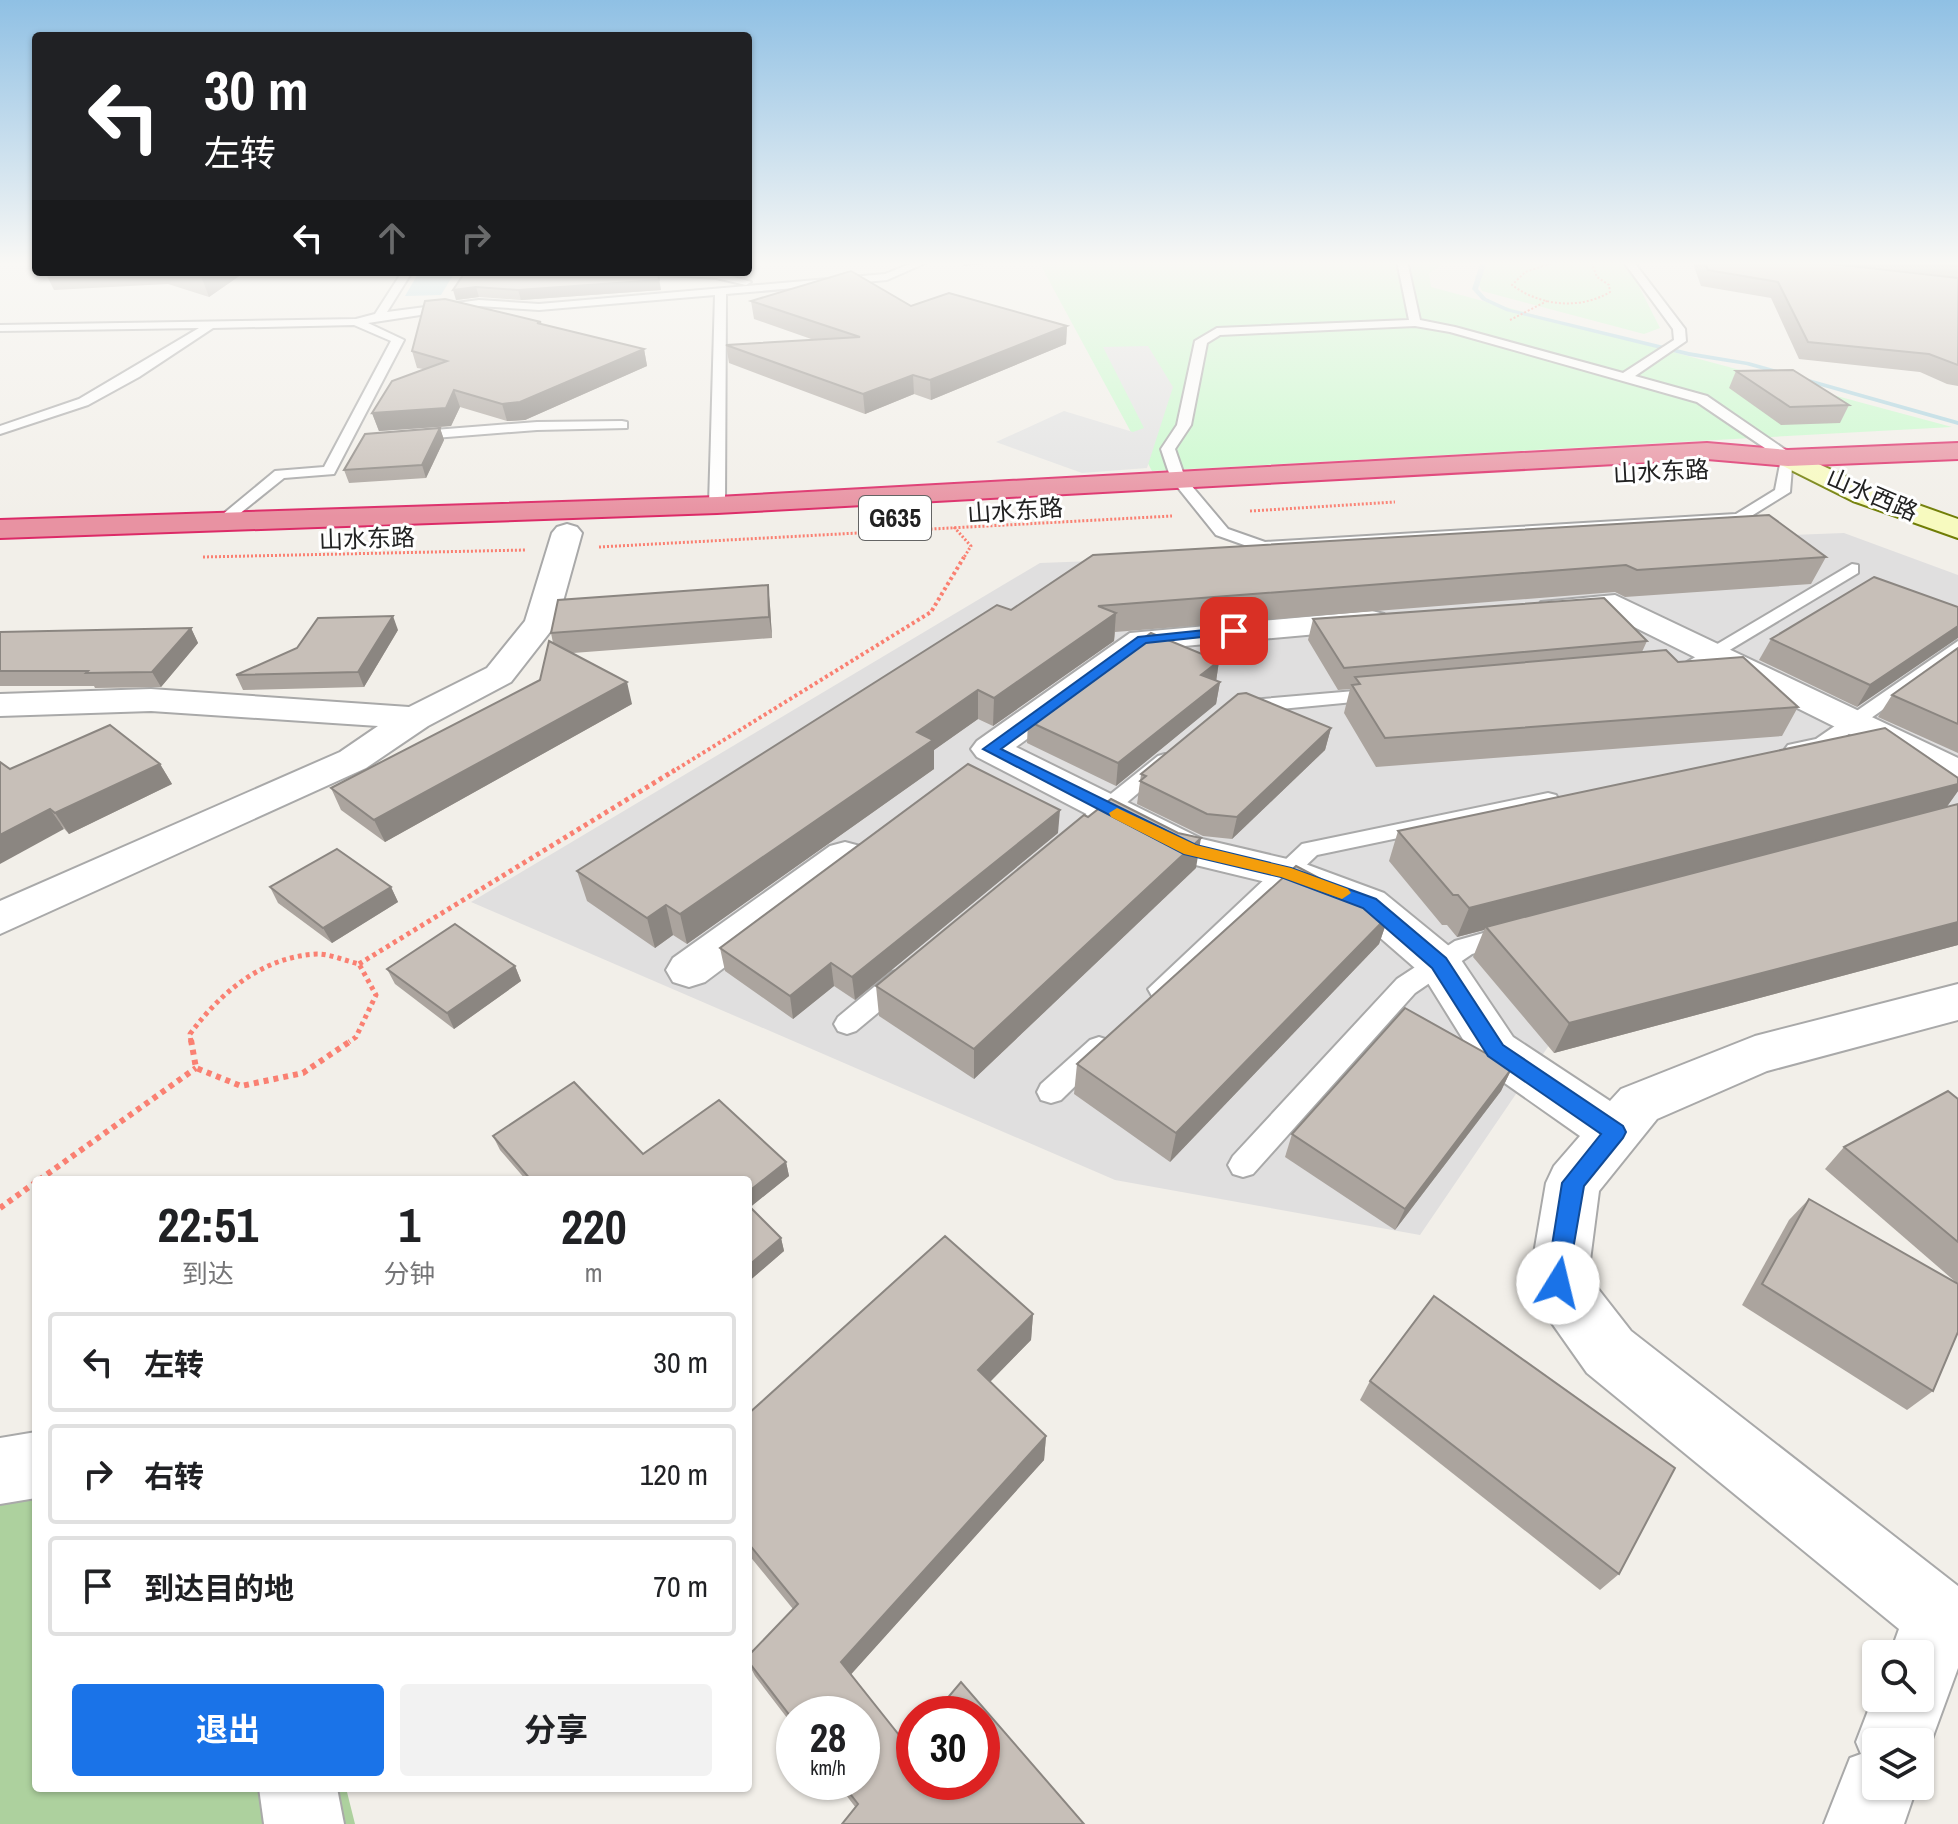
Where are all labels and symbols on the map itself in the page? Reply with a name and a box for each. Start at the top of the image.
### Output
street label: 山水东路 [1612,453,1710,489]
street label: 山水西路 [1822,461,1923,528]
street label: 山水东路 [966,491,1064,529]
road number: G635 [859,496,931,540]
street label: 山水东路 [318,520,415,556]
pin [1200,597,1268,665]
position arrow [1516,1241,1600,1325]
speed limit sign: 30 [896,1696,1000,1800]

